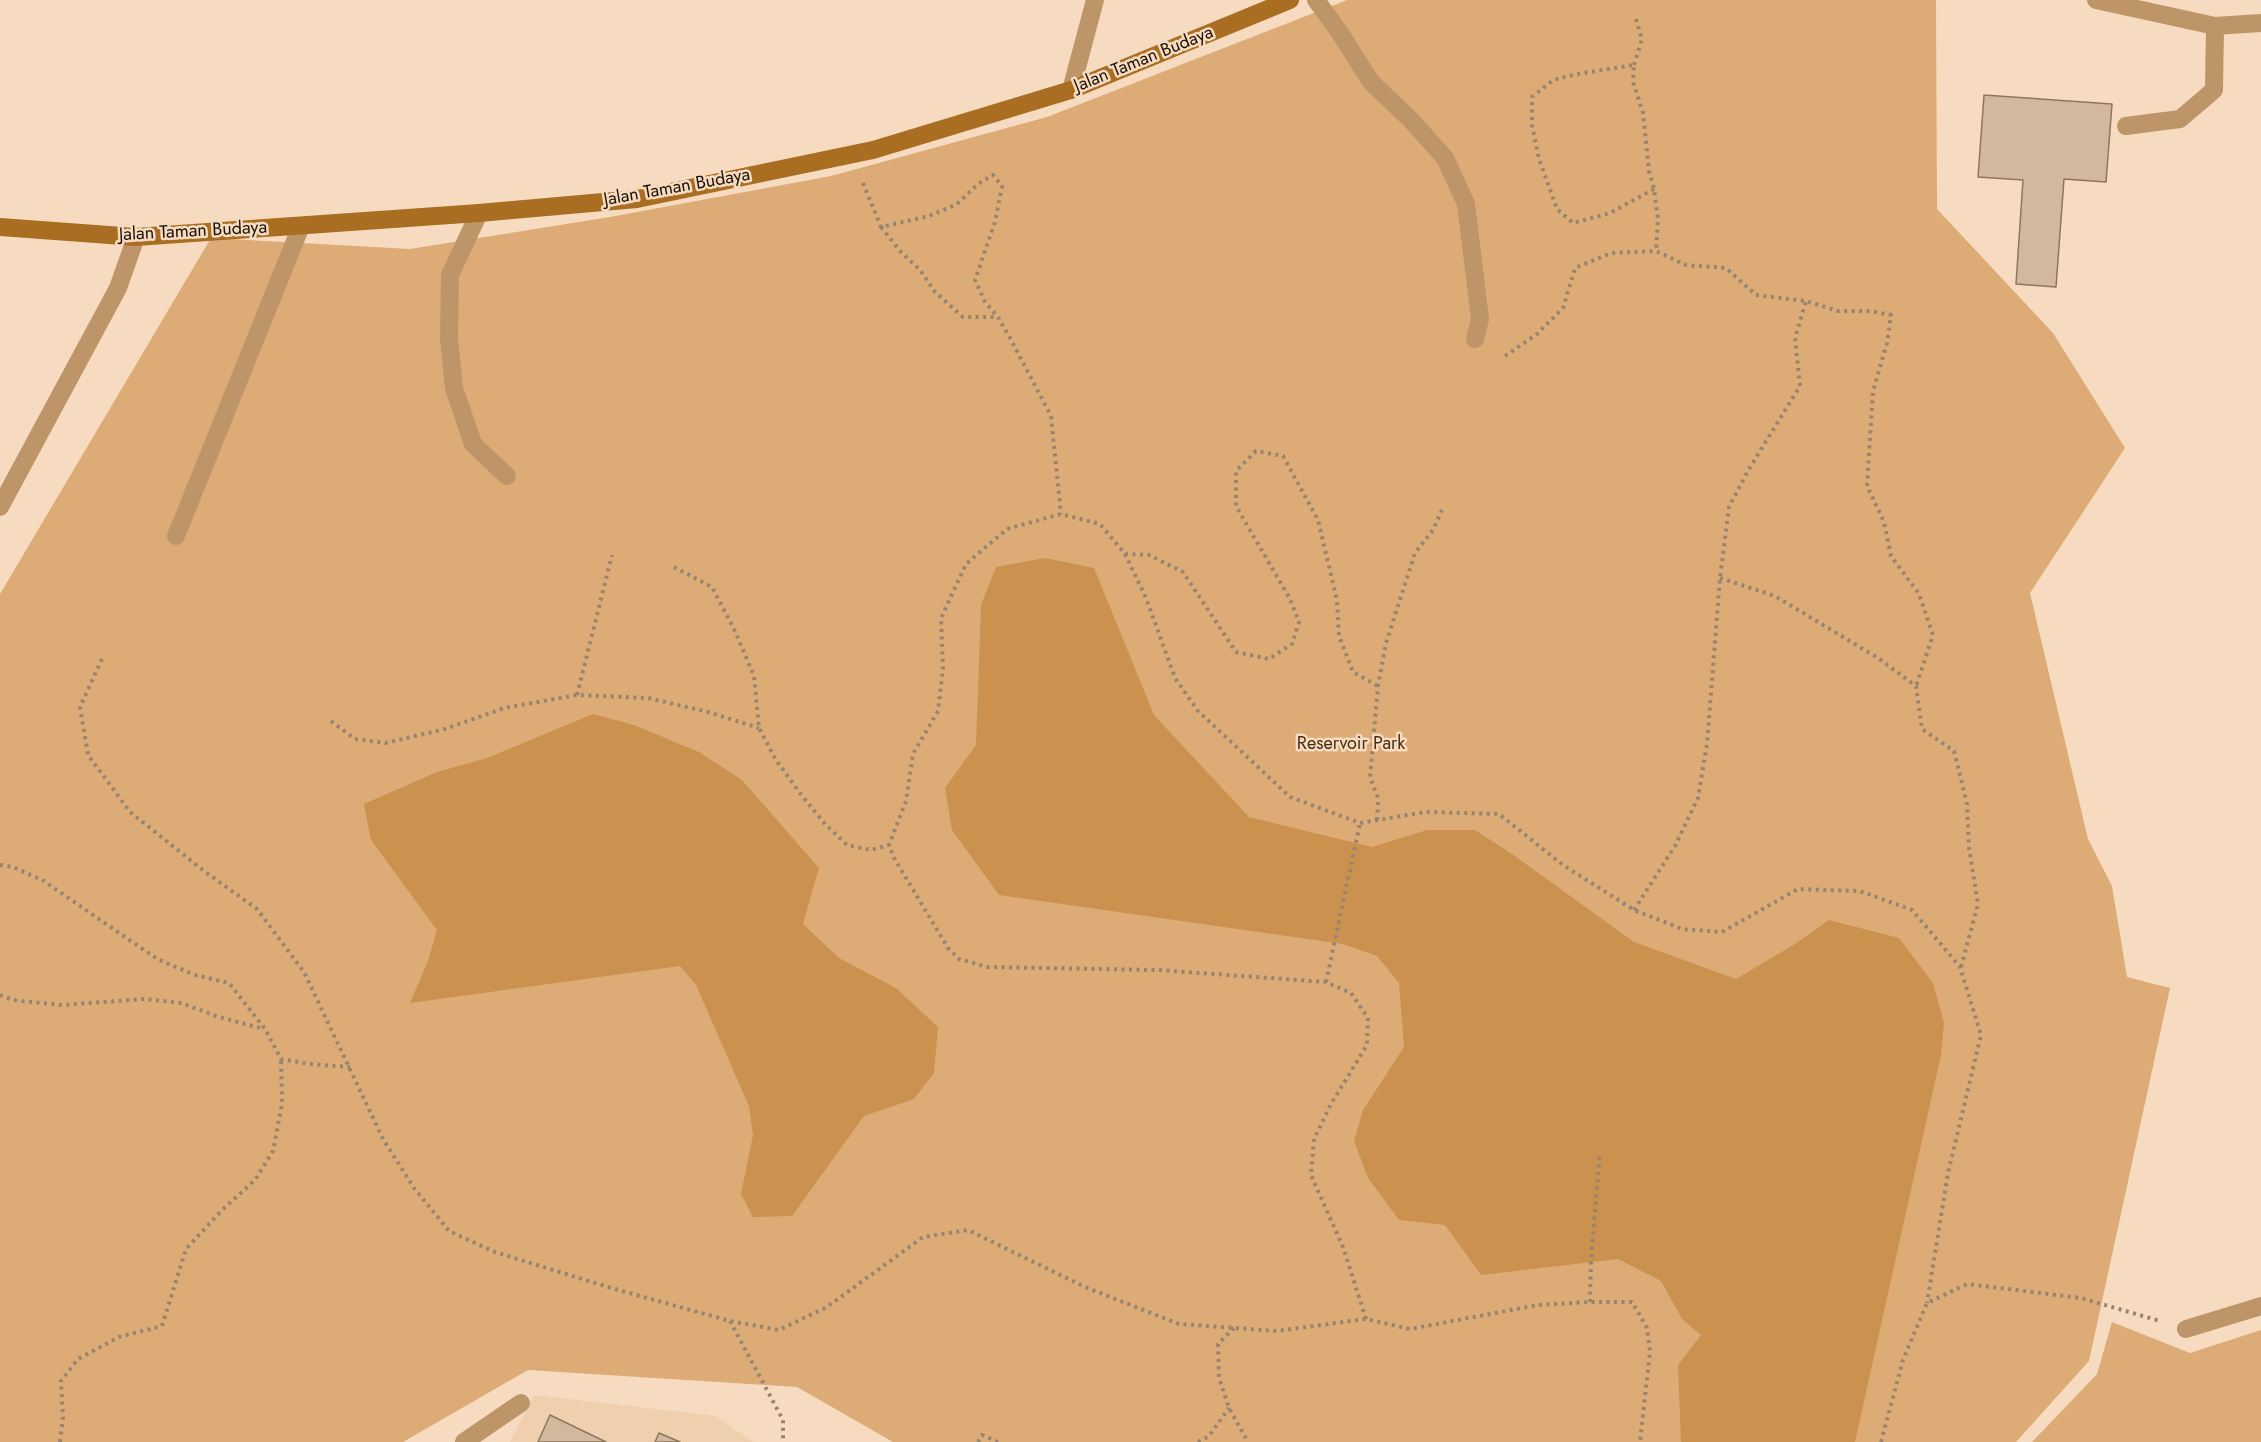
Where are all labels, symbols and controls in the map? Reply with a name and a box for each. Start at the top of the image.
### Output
street label: Jalan Taman Budaya [1071,22,1217,98]
street label: Jalan Taman Budaya [602,164,752,212]
street label: Jalan Taman Budaya [118,217,268,247]
park label: Reservoir Park [1297,734,1405,756]

